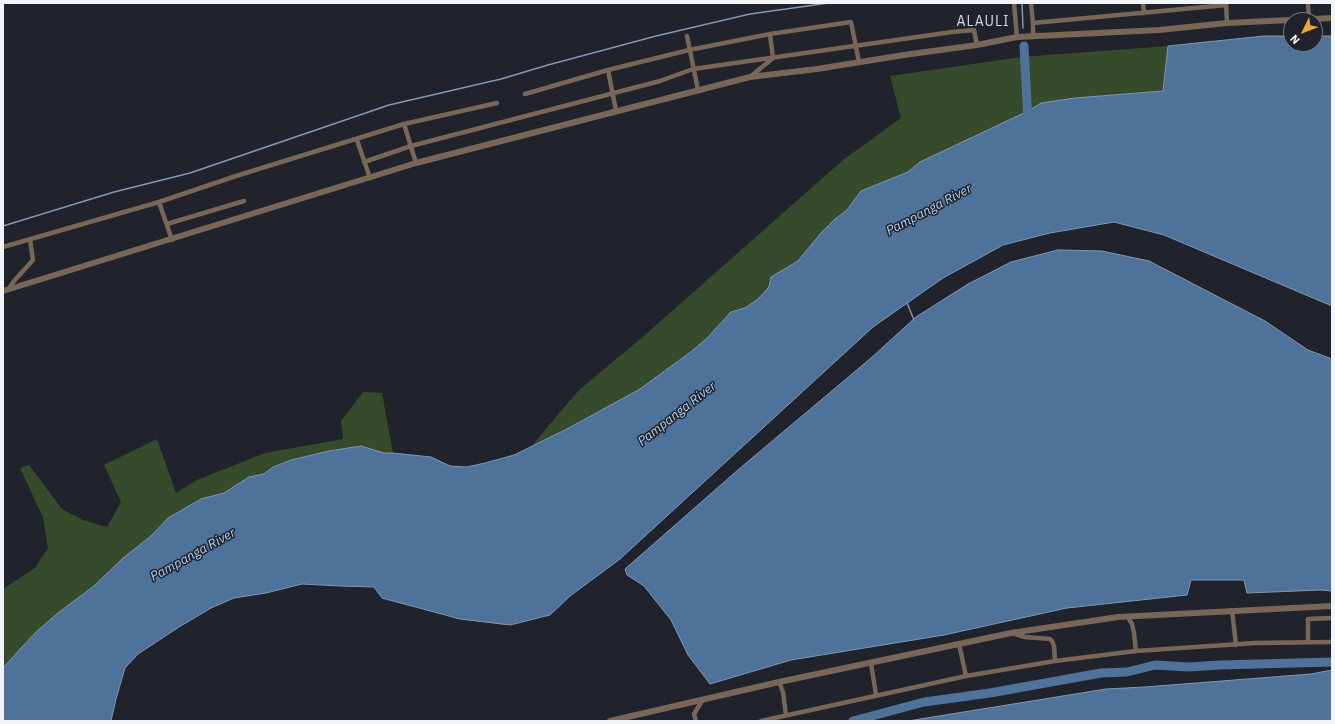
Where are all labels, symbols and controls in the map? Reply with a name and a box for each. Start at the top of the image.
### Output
north arrow [1283,12,1323,52]
district label: ALAULI [956,14,1010,30]
text: N [1287,32,1303,47]
water label: Pampanga River [883,181,975,239]
water label: Pampanga River [635,379,719,449]
water label: Pampanga River [148,525,238,585]

